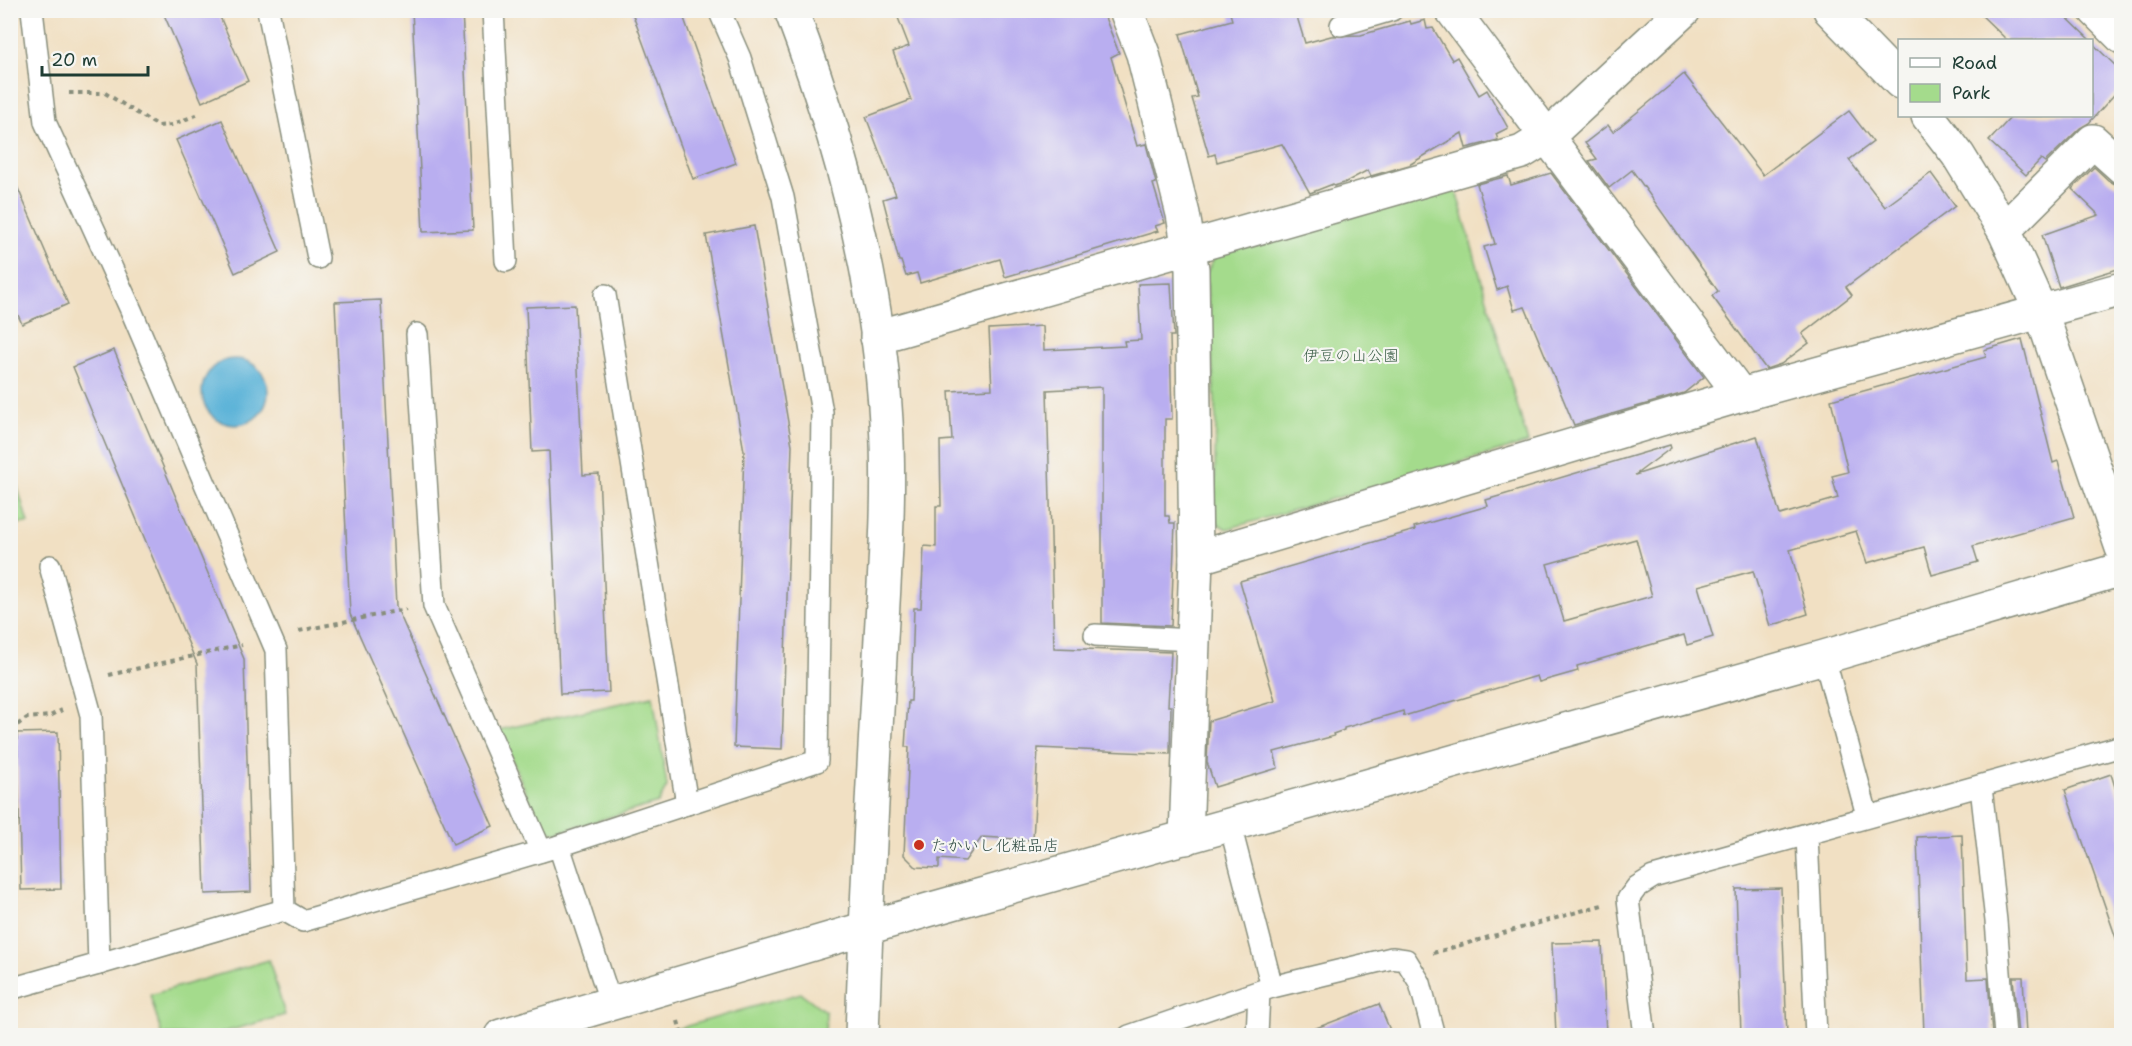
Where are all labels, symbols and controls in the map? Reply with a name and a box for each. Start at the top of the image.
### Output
scale bar [42,39,148,77]
legend [1898,39,2093,117]
text: 20 m [51,48,97,72]
text: Road [1952,51,1997,75]
text: Park [1952,81,1991,105]
park label: 伊豆の山公園 [1303,345,1399,366]
place label: たかいし化粧品店 [931,835,1059,856]
marker: たかいし化粧品店 [912,838,926,852]

